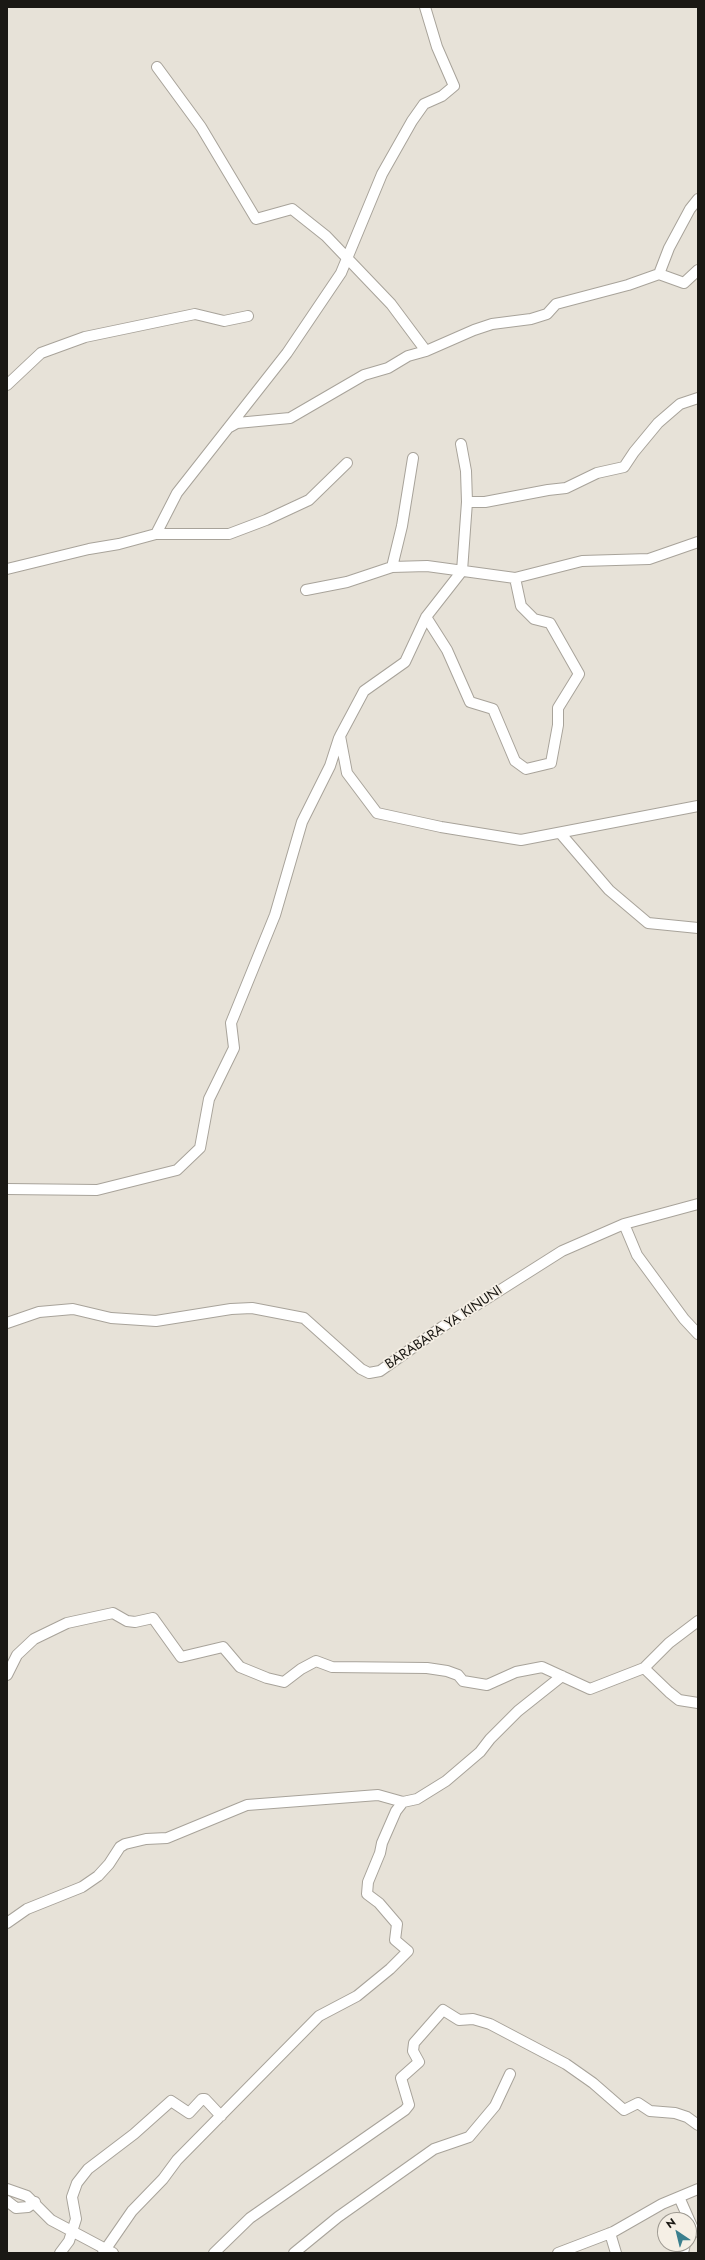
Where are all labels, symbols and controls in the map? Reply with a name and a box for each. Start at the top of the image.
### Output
street label: BARABARA YA KINUNI [382,1283,506,1373]
north arrow [657,2212,697,2252]
text: N [663,2214,679,2232]

